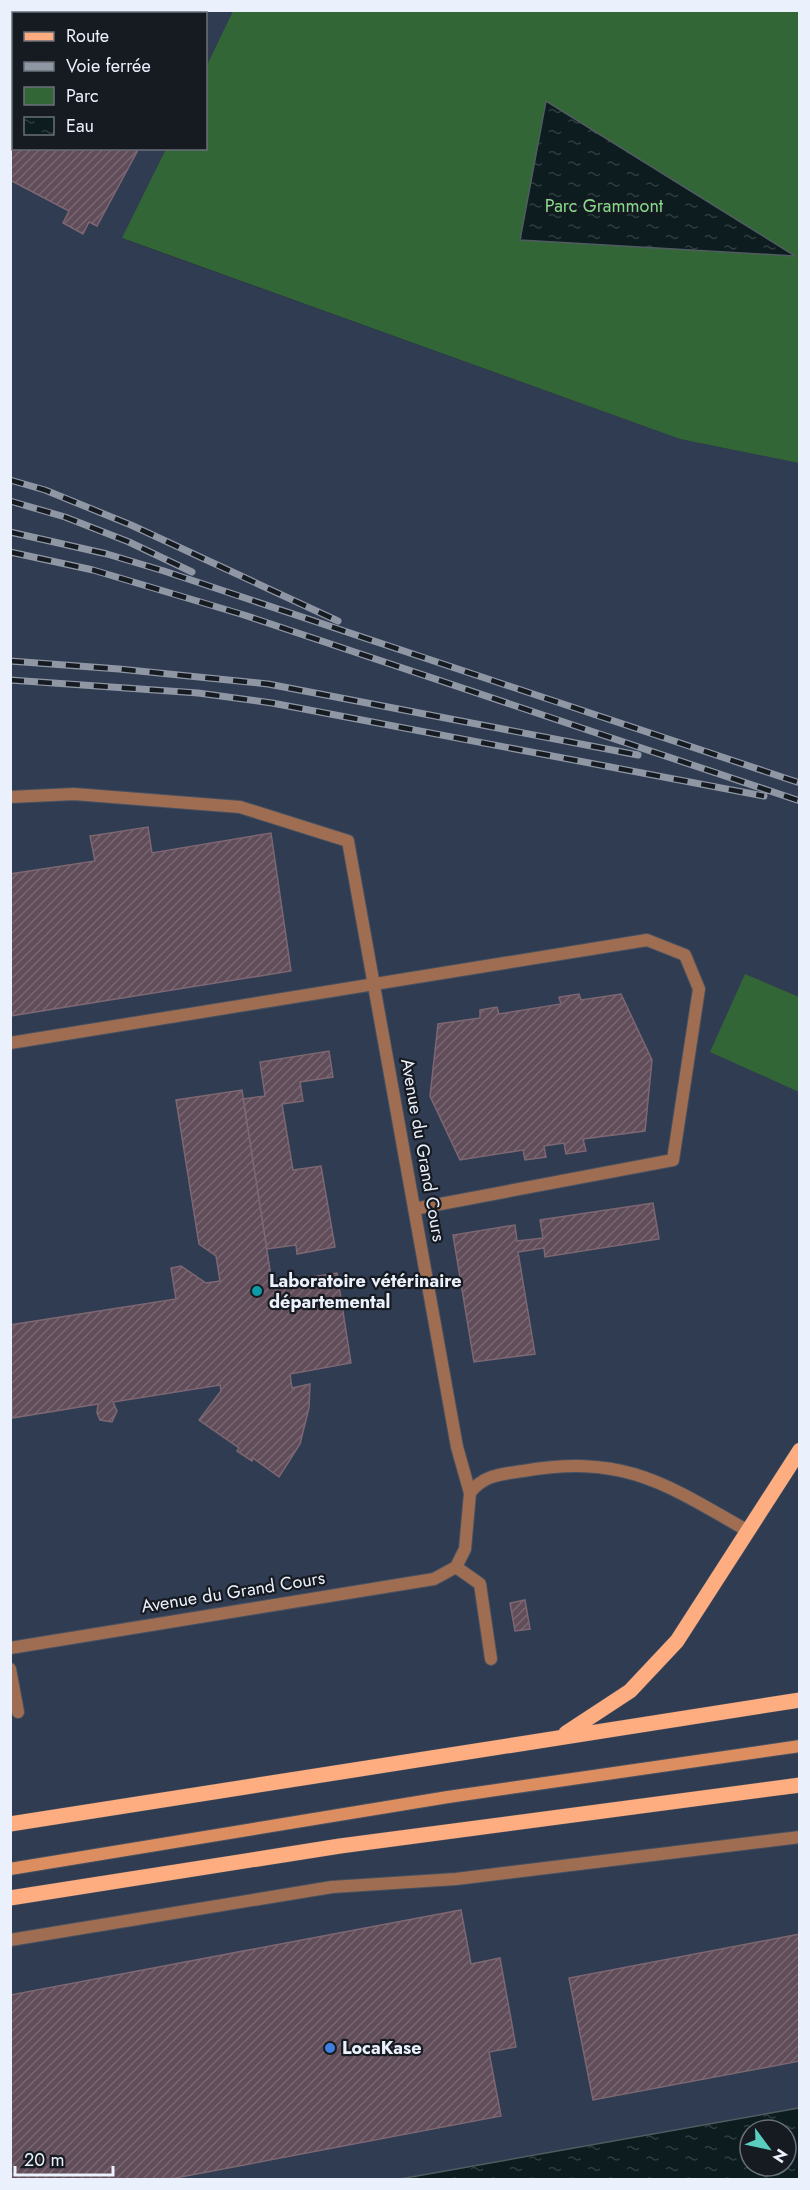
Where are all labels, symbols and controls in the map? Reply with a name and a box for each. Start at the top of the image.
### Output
legend [12,12,207,150]
text: Route [66,23,109,49]
text: Voie ferrée [66,53,151,79]
text: Parc [66,83,99,109]
text: Eau [66,113,94,139]
park label: Parc Grammont [545,193,664,219]
street label: Avenue du Grand Cours [394,1056,452,1244]
place label: Laboratoire vétérinaire départemental [269,1268,462,1315]
marker: Laboratoire vétérinaire départemental [250,1284,264,1298]
street label: Avenue du Grand Cours [139,1565,327,1619]
place label: LocaKase [342,2035,422,2061]
marker: LocaKase [323,2041,337,2055]
north arrow [738,2118,798,2178]
scale bar [15,2139,112,2177]
text: N [767,2144,793,2167]
text: 20 m [24,2147,64,2173]

